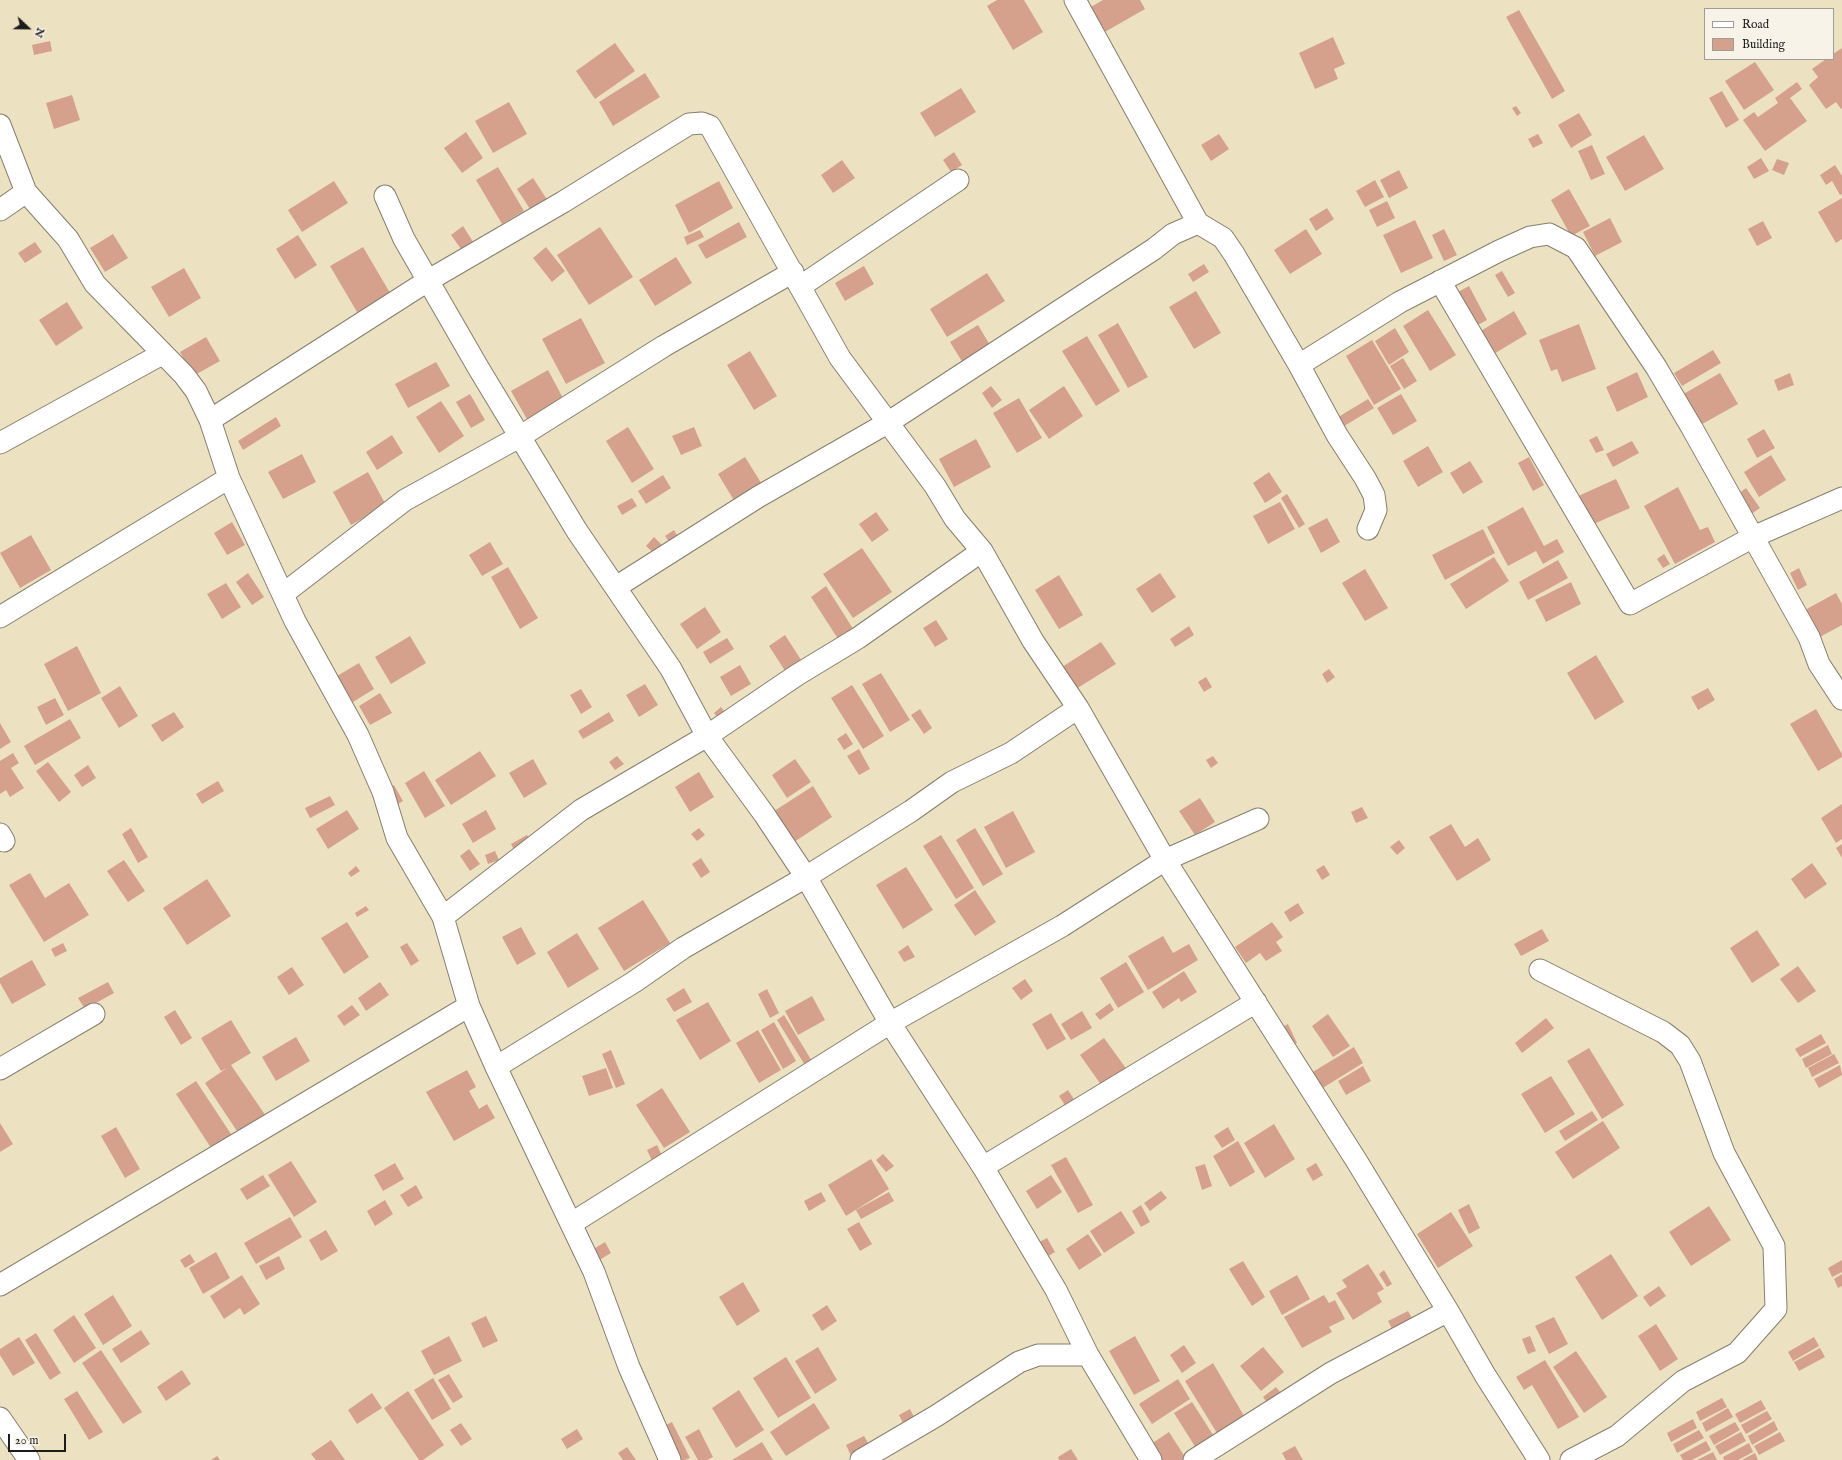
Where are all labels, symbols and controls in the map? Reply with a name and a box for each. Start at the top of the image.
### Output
north arrow [8,8,48,48]
legend [1704,8,1834,60]
text: Road [1742,17,1769,32]
text: N [31,25,47,40]
text: Building [1742,37,1785,52]
scale bar [10,1426,68,1452]
text: 20 m [15,1433,38,1448]

